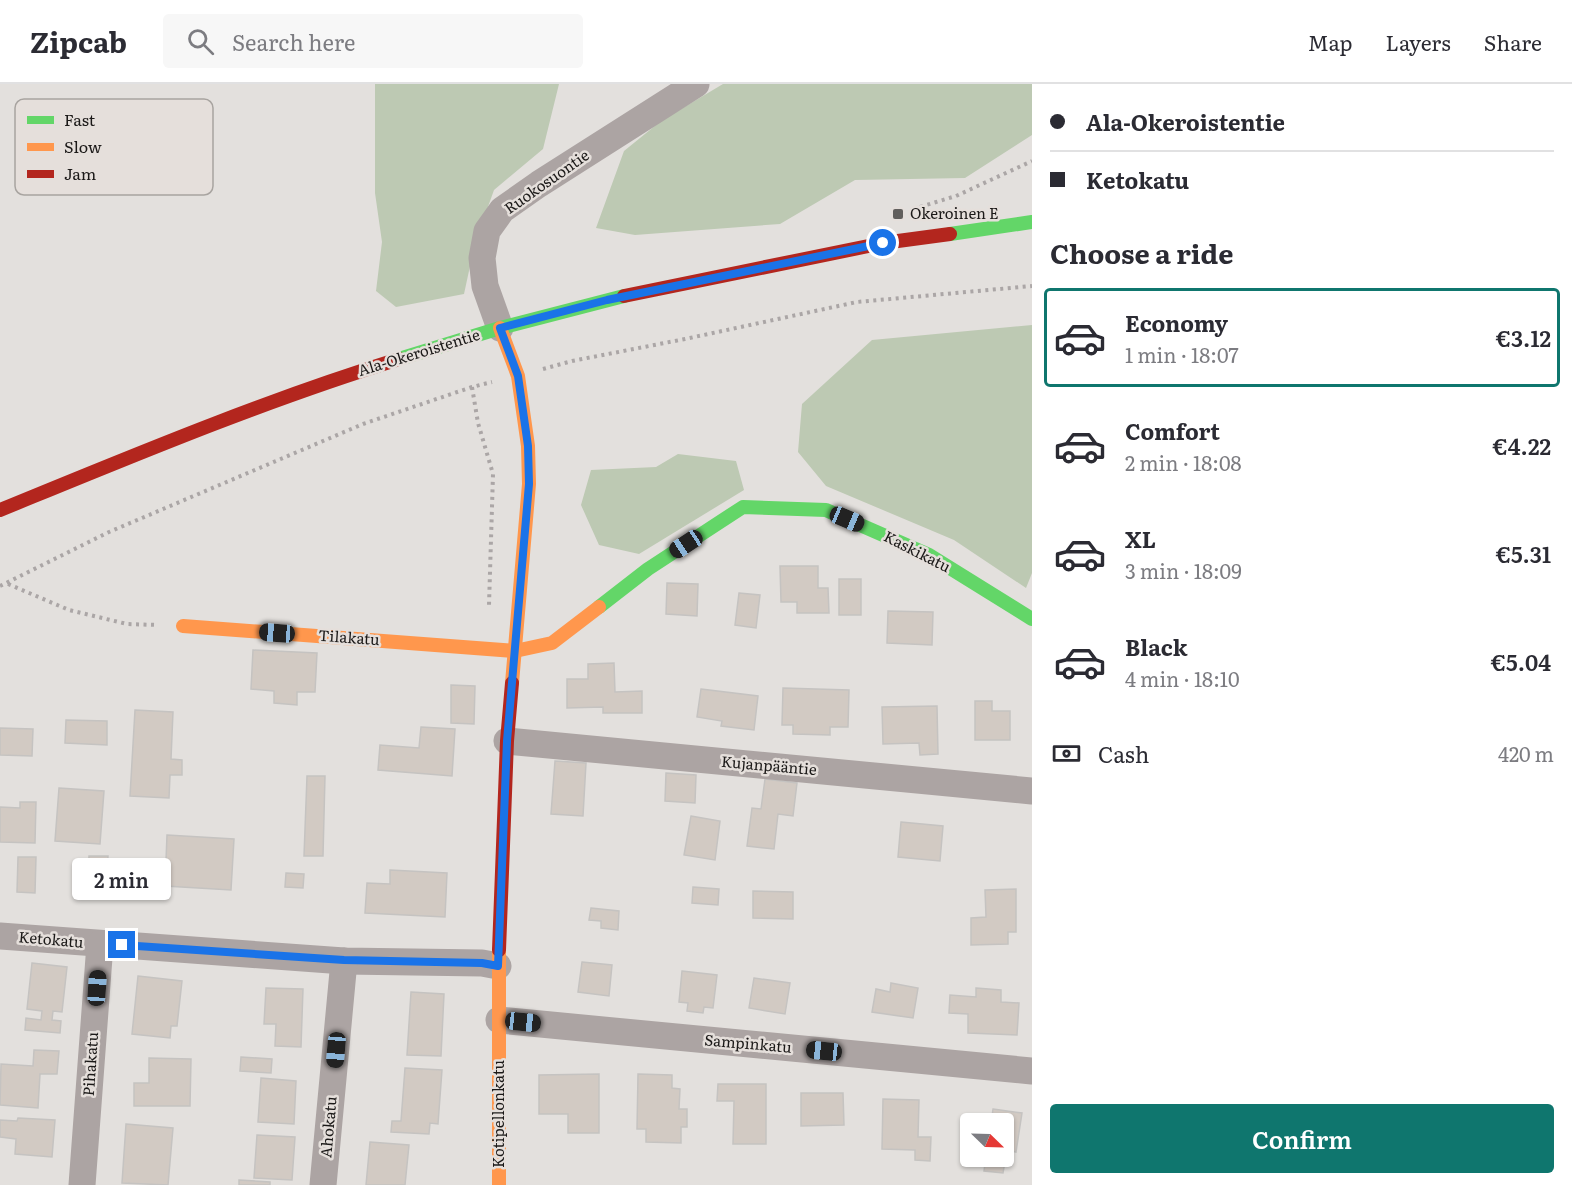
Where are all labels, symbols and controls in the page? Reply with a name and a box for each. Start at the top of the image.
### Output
search box [163,14,583,68]
text: Zipcab [30,20,127,62]
icon: search [184,25,217,58]
text: Search here [232,25,355,58]
text: Map [1308,26,1353,57]
text: Layers [1386,26,1451,57]
text: Share [1484,26,1542,57]
legend [15,99,213,195]
text: Ala-Okeroistentie [1086,105,1285,138]
text: Fast [64,107,96,131]
text: Slow [64,134,102,158]
street label: Ruokosuontie [499,143,593,219]
text: Jam [64,161,97,185]
text: Ketokatu [1086,163,1189,196]
place label: Okeroinen E [910,201,999,224]
marker: Okeroinen E [891,207,905,221]
route start [869,229,896,256]
text: Choose a ride [1050,232,1233,272]
text: Economy [1125,306,1228,339]
icon: car [1053,311,1107,365]
text: €3.12 [1496,321,1551,354]
street label: Ala-Okeroistentie [355,322,483,381]
text: 1 min · 18:07 [1125,339,1239,369]
text: Comfort [1125,414,1220,447]
icon: car [1053,419,1107,473]
text: €4.22 [1493,429,1551,462]
text: 2 min · 18:08 [1125,447,1242,477]
car [827,504,867,534]
text: XL [1125,522,1156,555]
street label: Kaskikatu [880,524,955,578]
car [666,527,706,561]
icon: car [1053,527,1107,581]
text: €5.31 [1496,537,1551,570]
text: 3 min · 18:09 [1125,555,1242,585]
car [258,623,296,643]
street label: Tilakatu [318,623,381,650]
text: Black [1125,630,1187,663]
icon: car [1053,635,1107,689]
text: €5.04 [1491,645,1551,678]
text: 4 min · 18:10 [1125,663,1240,693]
icon: cash [1050,737,1083,770]
text: Cash [1098,737,1149,770]
text: 420 m [1498,738,1554,768]
street label: Kujanpääntie [720,749,818,780]
callout: 2 min [72,858,172,900]
text: 2 min [94,864,149,894]
street label: Ketokatu [18,924,85,953]
route end [108,931,135,958]
car [87,969,107,1007]
car [504,1011,542,1033]
street label: Sampinkatu [704,1027,793,1058]
street label: Pihakatu [76,1031,103,1097]
car [325,1031,347,1069]
car [805,1040,843,1062]
street label: Kotipellonkatu [486,1059,509,1168]
street label: Ahokatu [313,1095,342,1159]
button: Confirm [1050,1104,1554,1173]
north arrow [960,1113,1014,1167]
map controls [960,1113,1014,1167]

